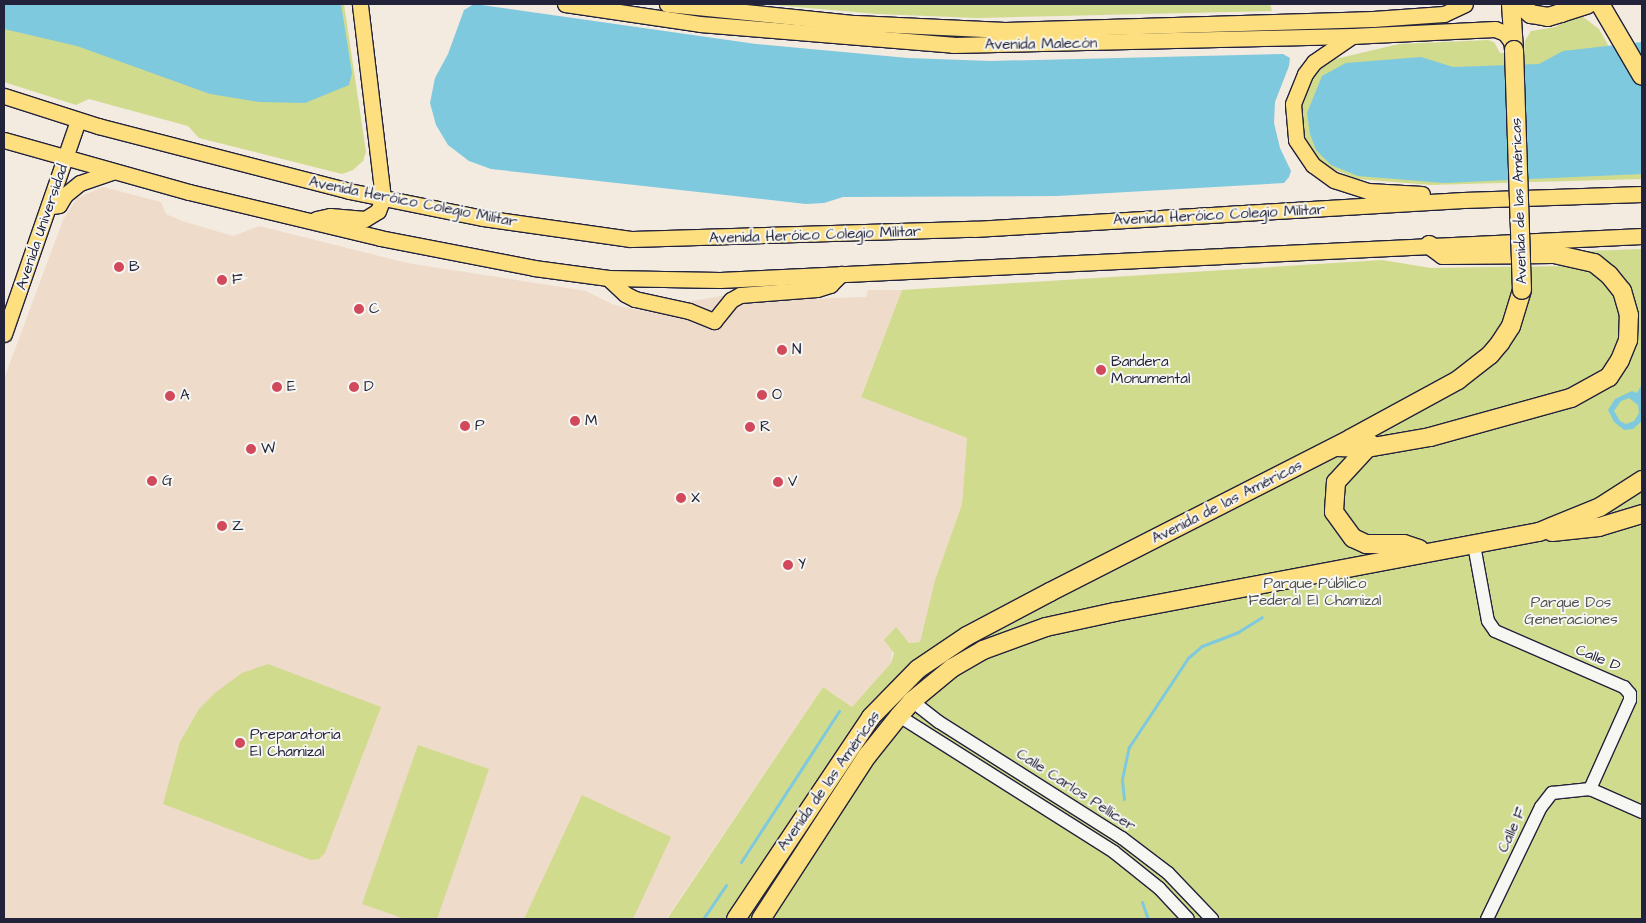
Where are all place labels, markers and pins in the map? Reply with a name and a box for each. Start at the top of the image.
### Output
place label: B [129,258,140,276]
marker: B [113,261,125,273]
place label: F [232,271,242,289]
marker: F [216,274,228,286]
place label: C [369,300,380,318]
marker: C [353,303,365,315]
place label: N [792,341,801,359]
marker: N [776,344,788,356]
place label: Bandera Monumental [1111,352,1190,387]
marker: Bandera Monumental [1095,364,1107,376]
place label: E [287,378,296,396]
place label: D [364,378,374,396]
marker: E [271,381,283,393]
marker: D [348,381,360,393]
place label: O [772,386,782,404]
place label: A [180,387,190,405]
marker: O [756,389,768,401]
marker: A [164,390,176,402]
place label: M [585,412,597,430]
marker: M [569,415,581,427]
place label: P [475,417,485,435]
place label: R [760,418,771,436]
marker: P [459,420,471,432]
marker: R [744,421,756,433]
place label: W [261,440,275,458]
marker: W [245,443,257,455]
place label: G [162,472,172,490]
place label: V [788,473,797,491]
marker: G [146,475,158,487]
marker: V [772,476,784,488]
place label: X [691,489,700,507]
marker: X [675,492,687,504]
place label: Z [232,517,244,535]
marker: Z [216,520,228,532]
place label: Y [798,556,806,574]
marker: Y [782,559,794,571]
place label: Preparatoria El Chamizal [250,725,341,760]
marker: Preparatoria El Chamizal [234,737,246,749]

